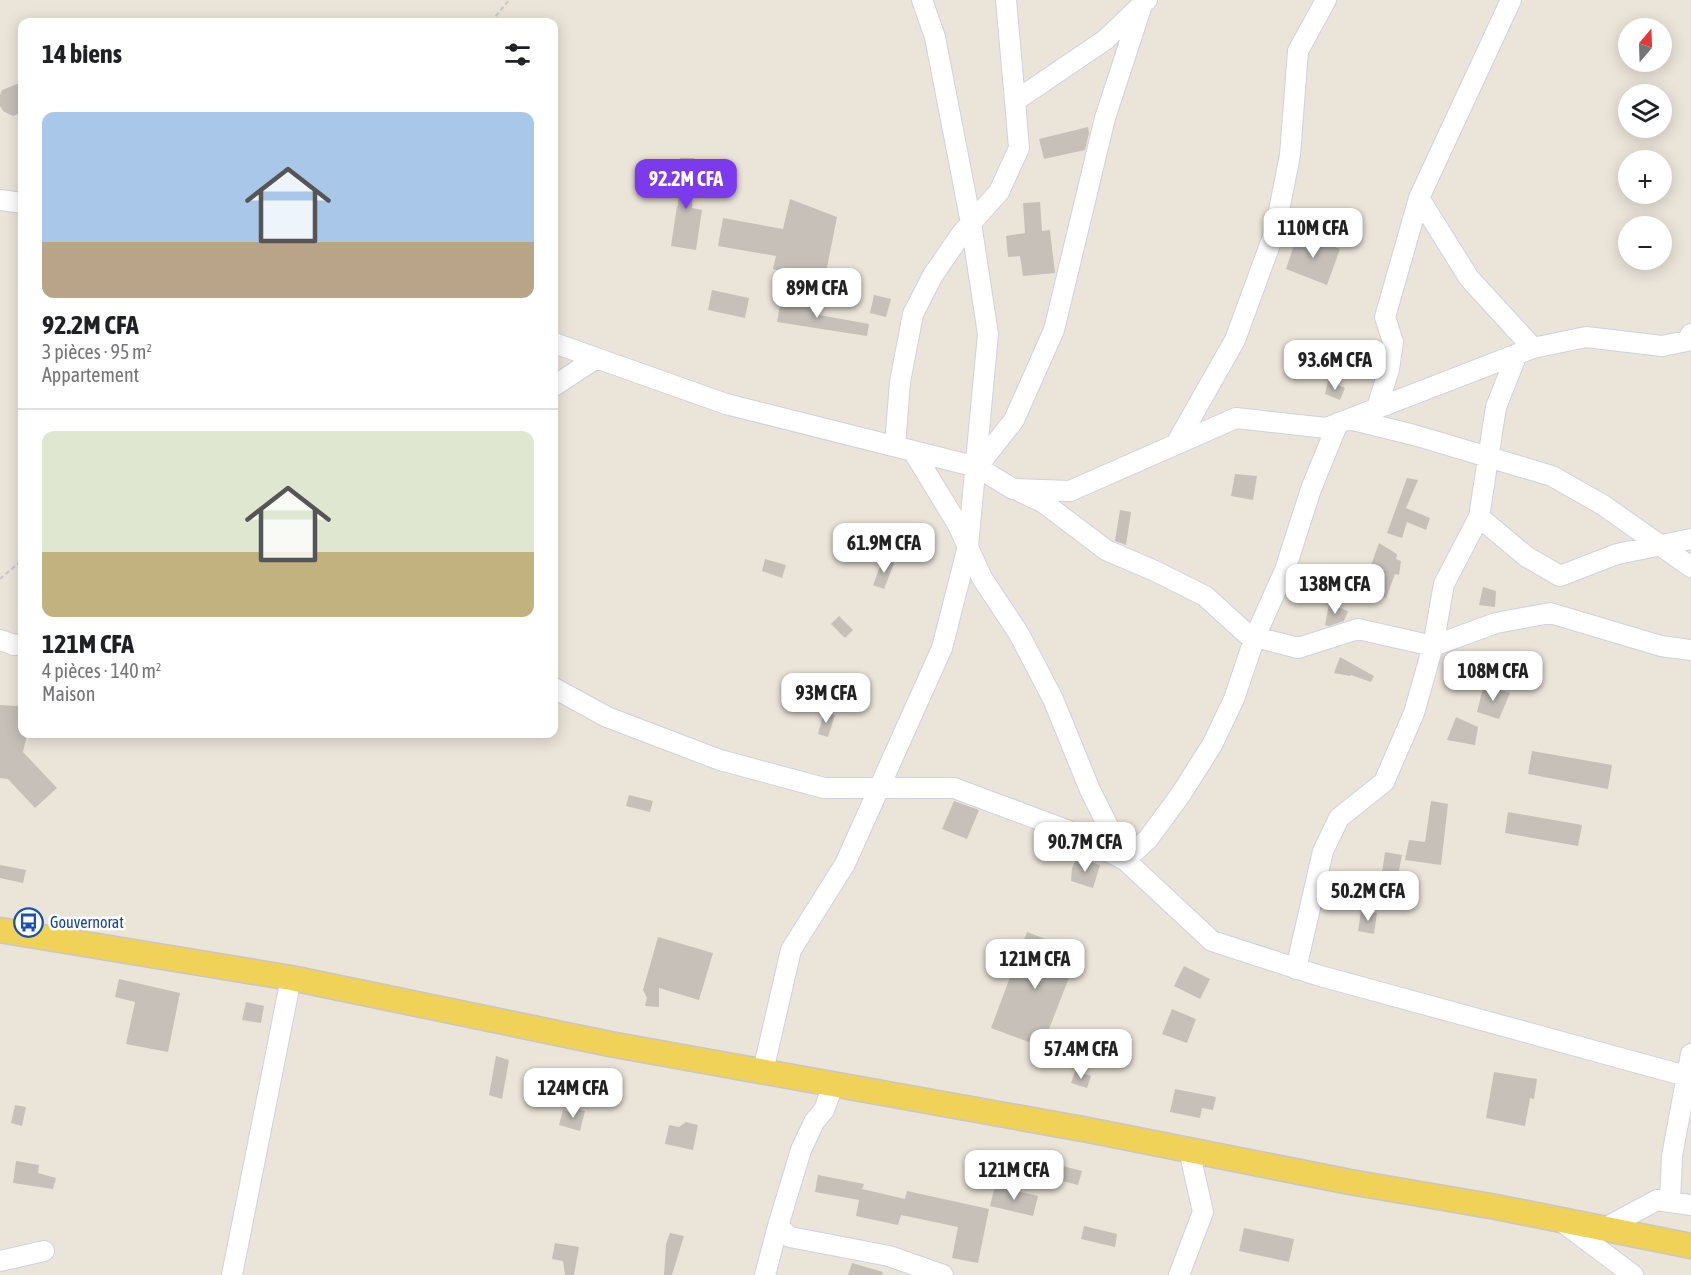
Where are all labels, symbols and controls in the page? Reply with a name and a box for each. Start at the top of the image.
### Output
north arrow [1618,18,1672,72]
map controls [1618,18,1672,270]
icon: filters [501,38,534,71]
text: 14 biens [42,39,122,69]
button: layers [1618,84,1672,138]
button: + [1618,150,1672,204]
icon: home [234,151,342,259]
pin: 92.2M CFA [617,159,755,210]
text: 92.2M CFA [649,167,723,190]
pin: 110M CFA [1251,208,1375,259]
text: 110M CFA [1278,216,1348,239]
button: − [1618,216,1672,270]
pin: 89M CFA [762,268,872,319]
text: 89M CFA [786,276,848,299]
text: 92.2M CFA [42,310,139,340]
text: 3 pièces · 95 m² [42,340,152,363]
pin: 93.6M CFA [1266,340,1404,391]
text: 93.6M CFA [1298,348,1372,371]
text: Appartement [42,363,139,386]
icon: home [234,470,342,578]
pin: 61.9M CFA [815,523,953,574]
text: 61.9M CFA [847,531,921,554]
pin: 138M CFA [1273,564,1397,615]
text: 138M CFA [1300,572,1370,595]
text: 121M CFA [42,629,134,659]
pin: 108M CFA [1431,651,1555,702]
text: 4 pièces · 140 m² [42,659,161,682]
text: 108M CFA [1458,659,1528,682]
pin: 93M CFA [771,673,881,724]
text: 93M CFA [795,681,857,704]
text: Maison [42,682,95,705]
pin: 90.7M CFA [1016,822,1154,873]
text: 90.7M CFA [1048,830,1122,853]
pin: 50.2M CFA [1299,871,1437,922]
text: 50.2M CFA [1331,879,1405,902]
bus stop icon: Gouvernorat [13,906,45,938]
place label: Gouvernorat [50,913,124,931]
pin: 121M CFA [973,939,1097,990]
text: 121M CFA [1000,947,1070,970]
pin: 57.4M CFA [1012,1029,1150,1080]
text: 57.4M CFA [1044,1037,1118,1060]
pin: 124M CFA [511,1068,635,1119]
text: 124M CFA [538,1076,608,1099]
pin: 121M CFA [952,1150,1076,1201]
text: 121M CFA [979,1158,1049,1181]

